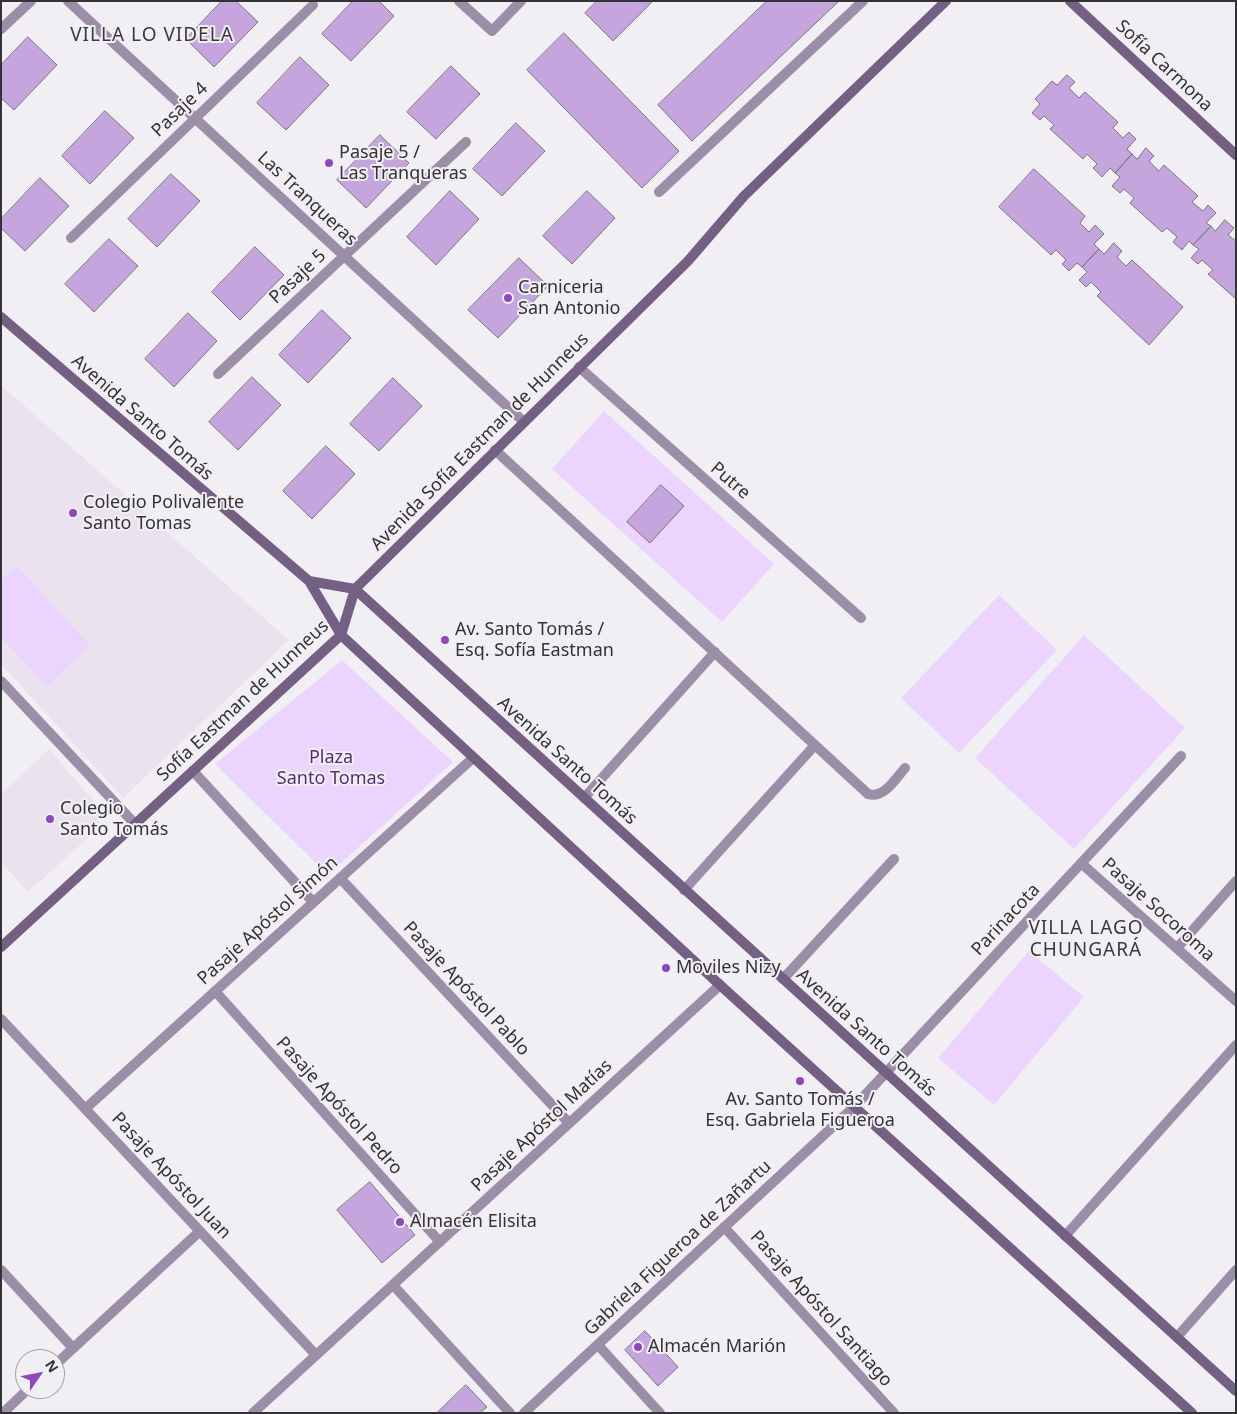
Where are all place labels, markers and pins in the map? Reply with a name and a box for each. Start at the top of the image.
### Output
place label: Pasaje 5 / Las Tranqueras [339,142,467,184]
marker: Pasaje 5 / Las Tranqueras [323,157,335,169]
place label: Carniceria San Antonio [518,277,620,320]
marker: Carniceria San Antonio [502,292,514,304]
place label: Colegio Polivalente Santo Tomas [83,492,244,534]
marker: Colegio Polivalente Santo Tomas [67,507,79,519]
place label: Av. Santo Tomás / Esq. Sofía Eastman [455,619,614,662]
marker: Av. Santo Tomás / Esq. Sofía Eastman [439,634,451,646]
place label: Colegio Santo Tomás [60,798,168,841]
marker: Colegio Santo Tomás [44,813,56,825]
place label: Moviles Nizy [676,957,781,979]
marker: Moviles Nizy [660,962,672,974]
marker: Av. Santo Tomás / Esq. Gabriela Figueroa [794,1075,806,1087]
place label: Av. Santo Tomás / Esq. Gabriela Figueroa [705,1089,895,1132]
place label: Almacén Elisita [410,1211,537,1233]
marker: Almacén Elisita [394,1216,406,1228]
place label: Almacén Marión [648,1336,786,1358]
marker: Almacén Marión [632,1341,644,1353]

